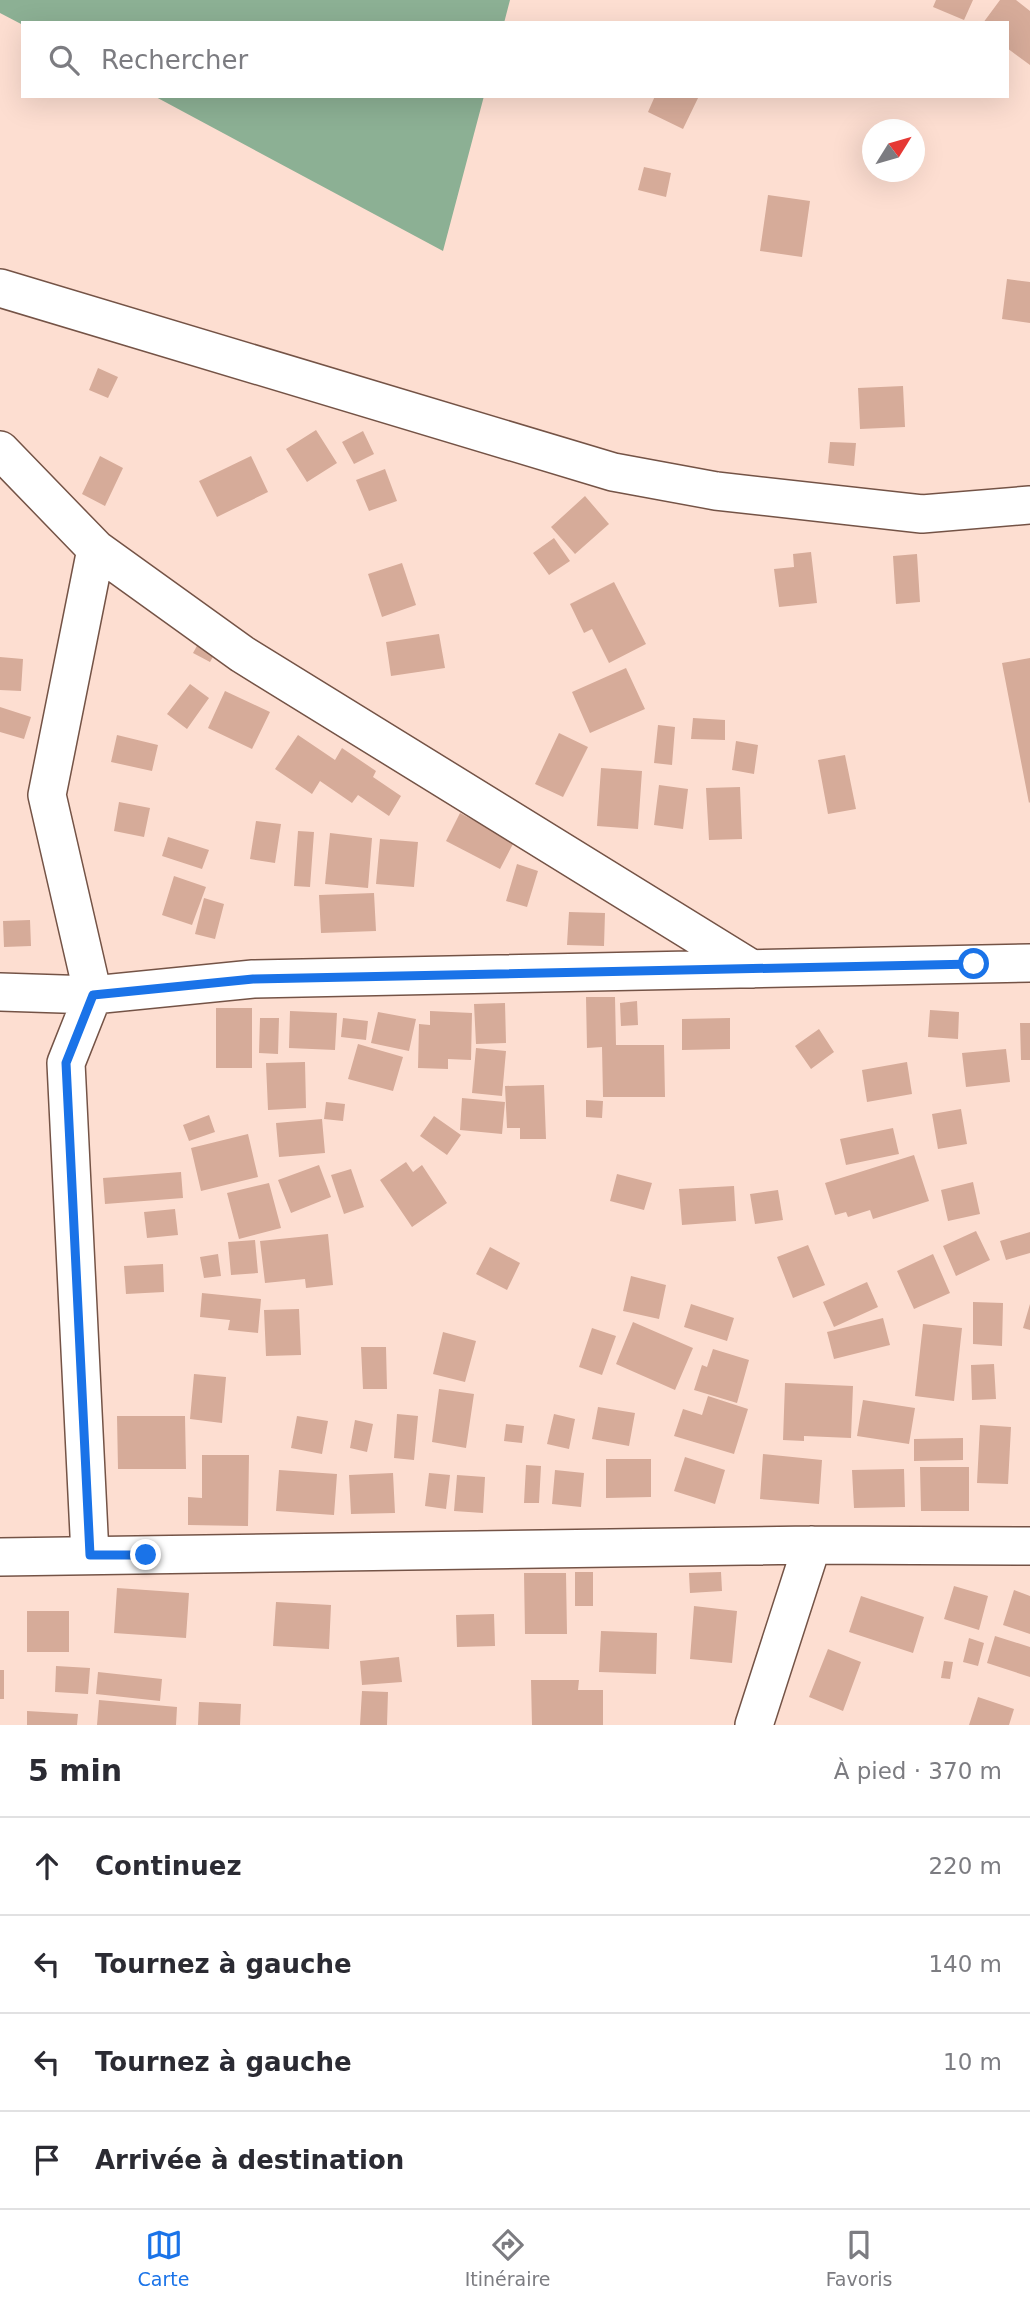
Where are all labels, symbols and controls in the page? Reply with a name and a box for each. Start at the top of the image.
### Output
search box [21,21,1009,98]
icon: search [45,41,83,79]
text: Rechercher [101,45,248,75]
north arrow [862,119,925,182]
route start [958,948,989,979]
route end [130,1539,161,1570]
text: 5 min [28,1753,122,1788]
text: À pied · 370 m [834,1758,1002,1784]
icon: ahead [28,1847,66,1885]
text: Continuez [95,1851,242,1881]
text: 220 m [928,1853,1002,1879]
icon: left [28,1945,66,1983]
text: Tournez à gauche [95,1949,352,1979]
text: 140 m [928,1951,1002,1977]
icon: left [28,2043,66,2081]
text: Tournez à gauche [95,2047,352,2077]
text: 10 m [943,2049,1002,2075]
icon: arrive [28,2141,66,2179]
text: Arrivée à destination [95,2145,404,2175]
tab: Carte [138,2226,189,2290]
tab: Itinéraire [465,2226,551,2290]
tab: Favoris [826,2226,892,2290]

